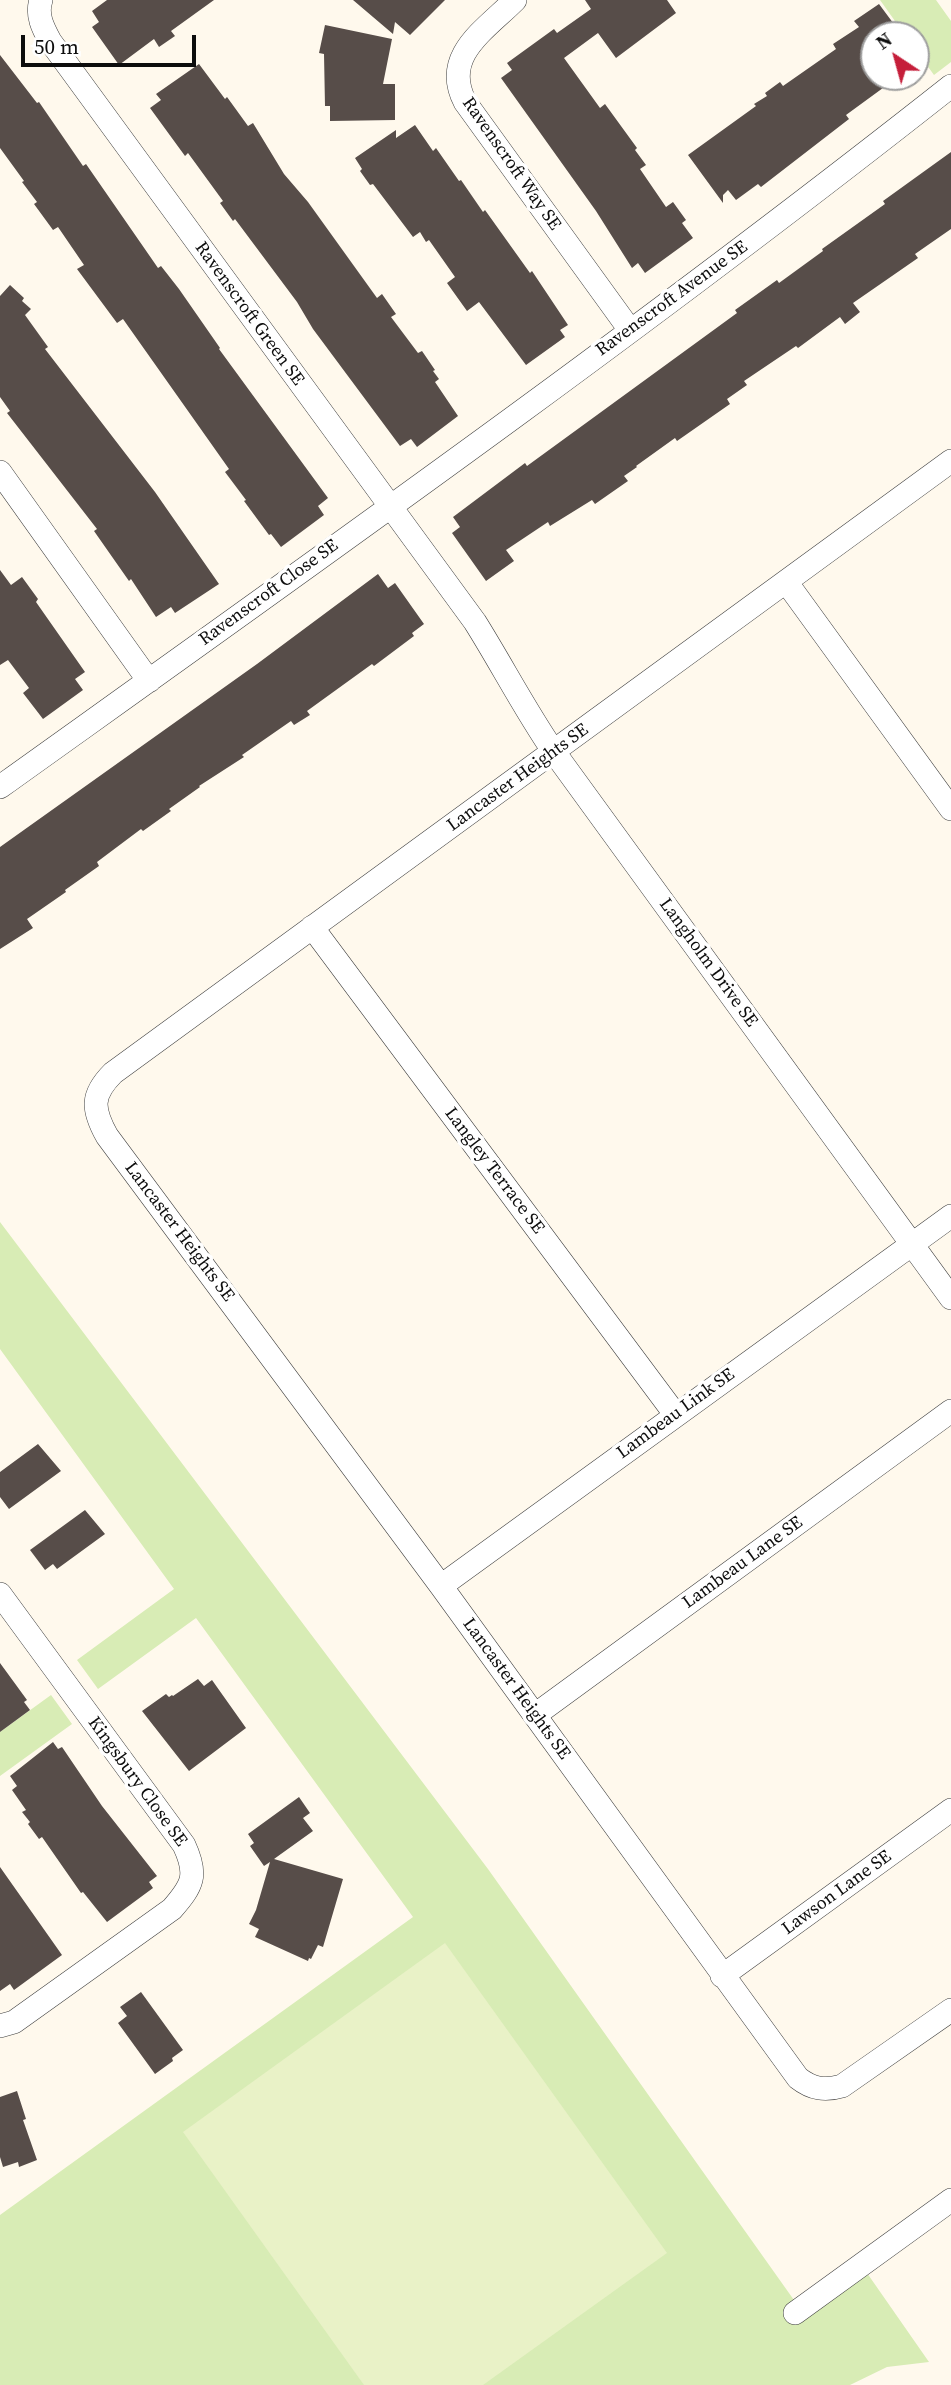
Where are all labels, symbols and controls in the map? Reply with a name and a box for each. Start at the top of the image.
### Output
scale bar [24,21,200,65]
north arrow [860,21,930,91]
text: N [871,26,897,55]
text: 50 m [34,32,79,61]
street label: Ravenscroft Way SE [457,93,565,235]
street label: Ravenscroft Avenue SE [592,237,752,361]
street label: Ravenscroft Green SE [190,238,308,390]
street label: Ravenscroft Close SE [195,535,343,651]
street label: Lancaster Heights SE [443,720,593,836]
street label: Langholm Drive SE [654,895,762,1031]
street label: Langley Terrace SE [439,1104,549,1238]
street label: Lancaster Heights SE [119,1158,239,1306]
street label: Lambeau Link SE [613,1364,739,1464]
street label: Lambeau Lane SE [679,1512,807,1614]
street label: Lancaster Heights SE [458,1614,574,1764]
street label: Kingsbury Close SE [83,1713,191,1851]
street label: Lawson Lane SE [778,1846,896,1940]

